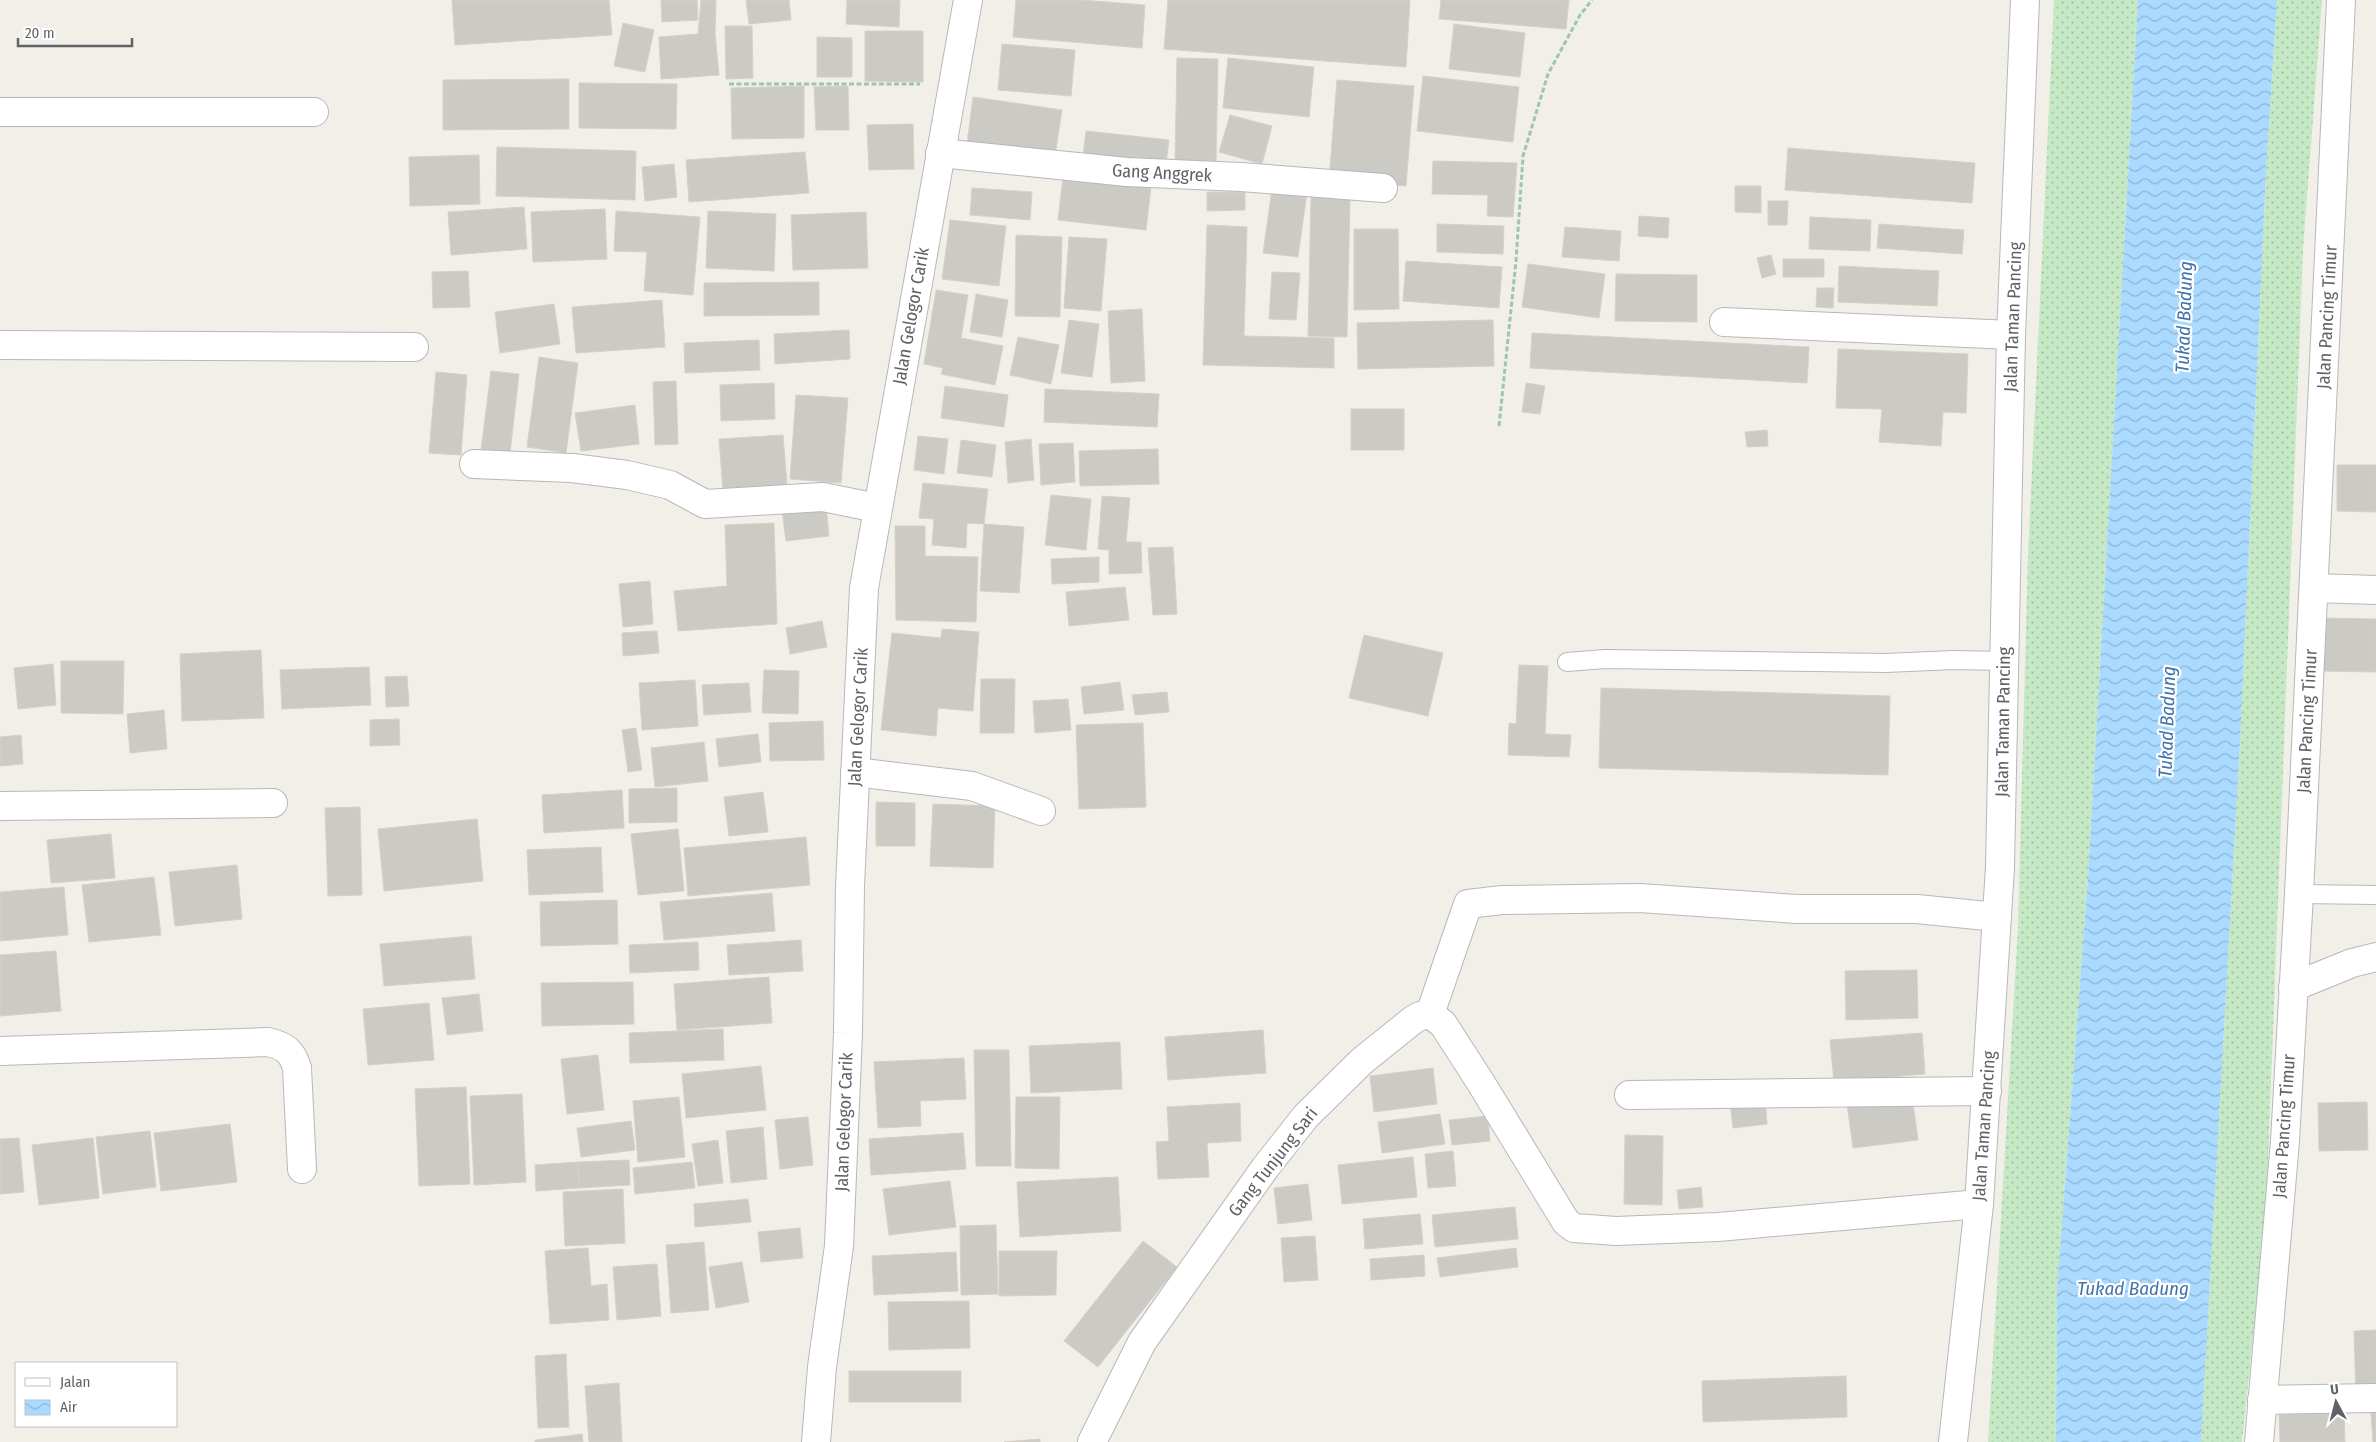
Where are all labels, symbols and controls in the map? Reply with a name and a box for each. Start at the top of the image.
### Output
scale bar [18,15,131,47]
text: 20 m [25,24,55,42]
street label: Gang Anggrek [1111,159,1213,187]
street label: Jalan Taman Pancing [1999,241,2027,393]
street label: Jalan Pancing Timur [2312,244,2342,390]
street label: Jalan Gelogor Carik [888,245,934,386]
water label: Tukad Badung [2171,261,2197,373]
street label: Jalan Gelogor Carik [843,646,873,787]
street label: Jalan Taman Pancing [1991,646,2015,797]
street label: Jalan Pancing Timur [2292,648,2322,794]
water label: Tukad Badung [2154,666,2180,778]
street label: Jalan Taman Pancing [1968,1050,2000,1202]
street label: Jalan Gelogor Carik [831,1051,857,1192]
street label: Jalan Pancing Timur [2268,1053,2300,1199]
street label: Gang Tunjung Sari [1224,1103,1322,1221]
water label: Tukad Badung [2077,1277,2189,1300]
legend [15,1362,178,1427]
text: Jalan [60,1373,90,1391]
north arrow [2311,1377,2361,1427]
text: U [2329,1381,2340,1399]
text: Air [60,1398,78,1416]

